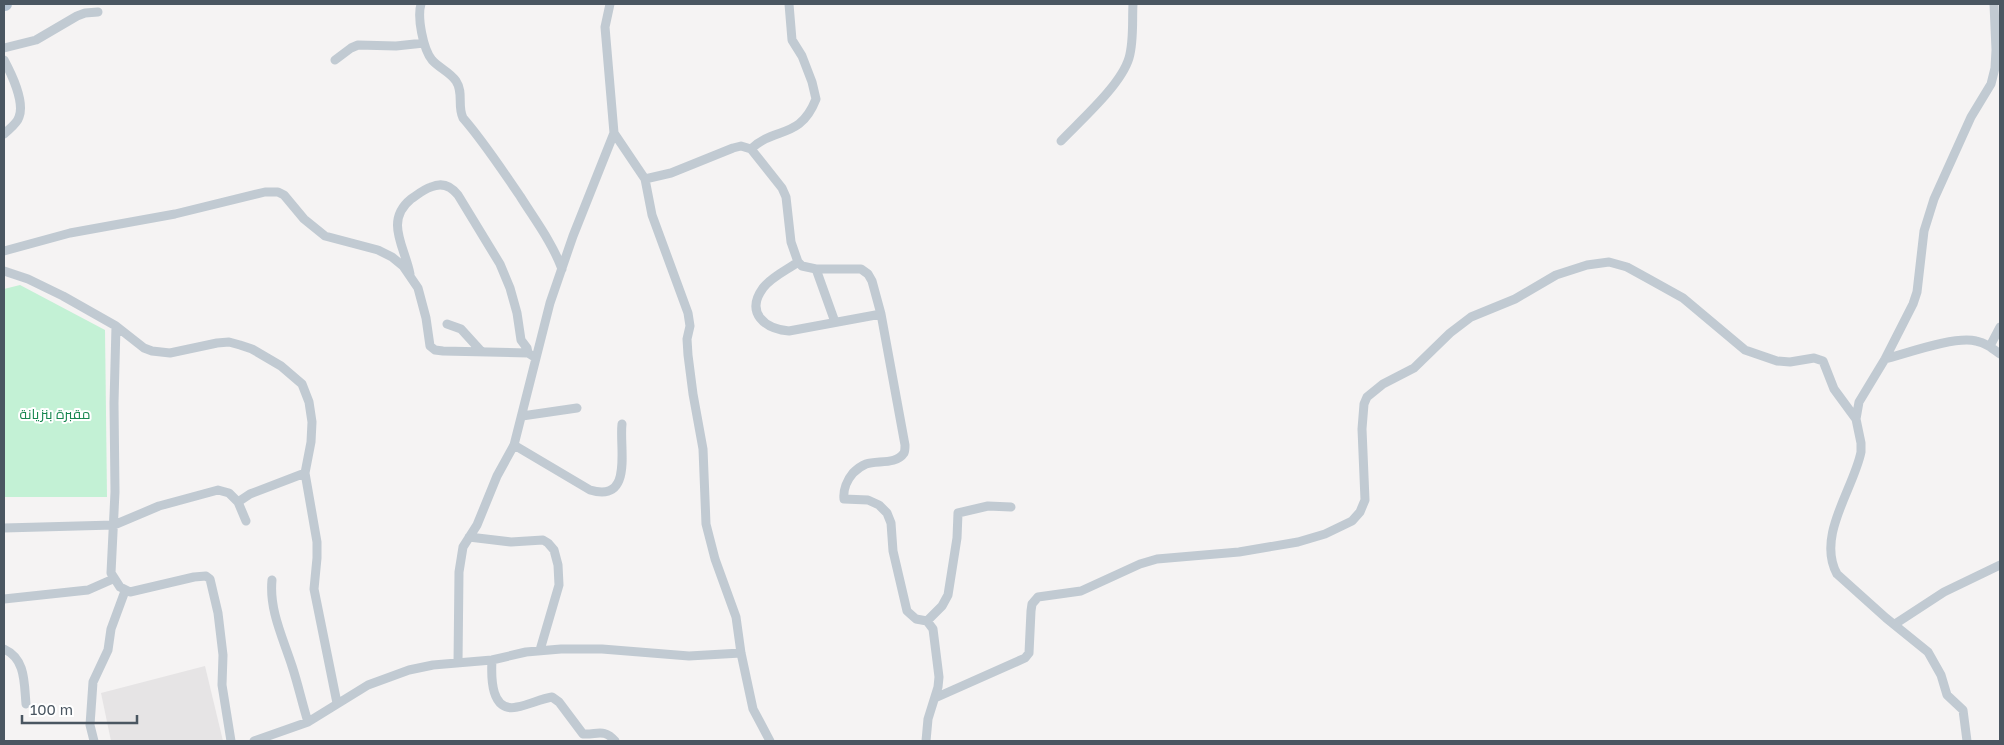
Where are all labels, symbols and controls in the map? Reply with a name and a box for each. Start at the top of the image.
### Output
park label: مقبرة بنزيانة [20,405,90,422]
scale bar [22,692,138,724]
text: 100 m [30,700,73,718]

